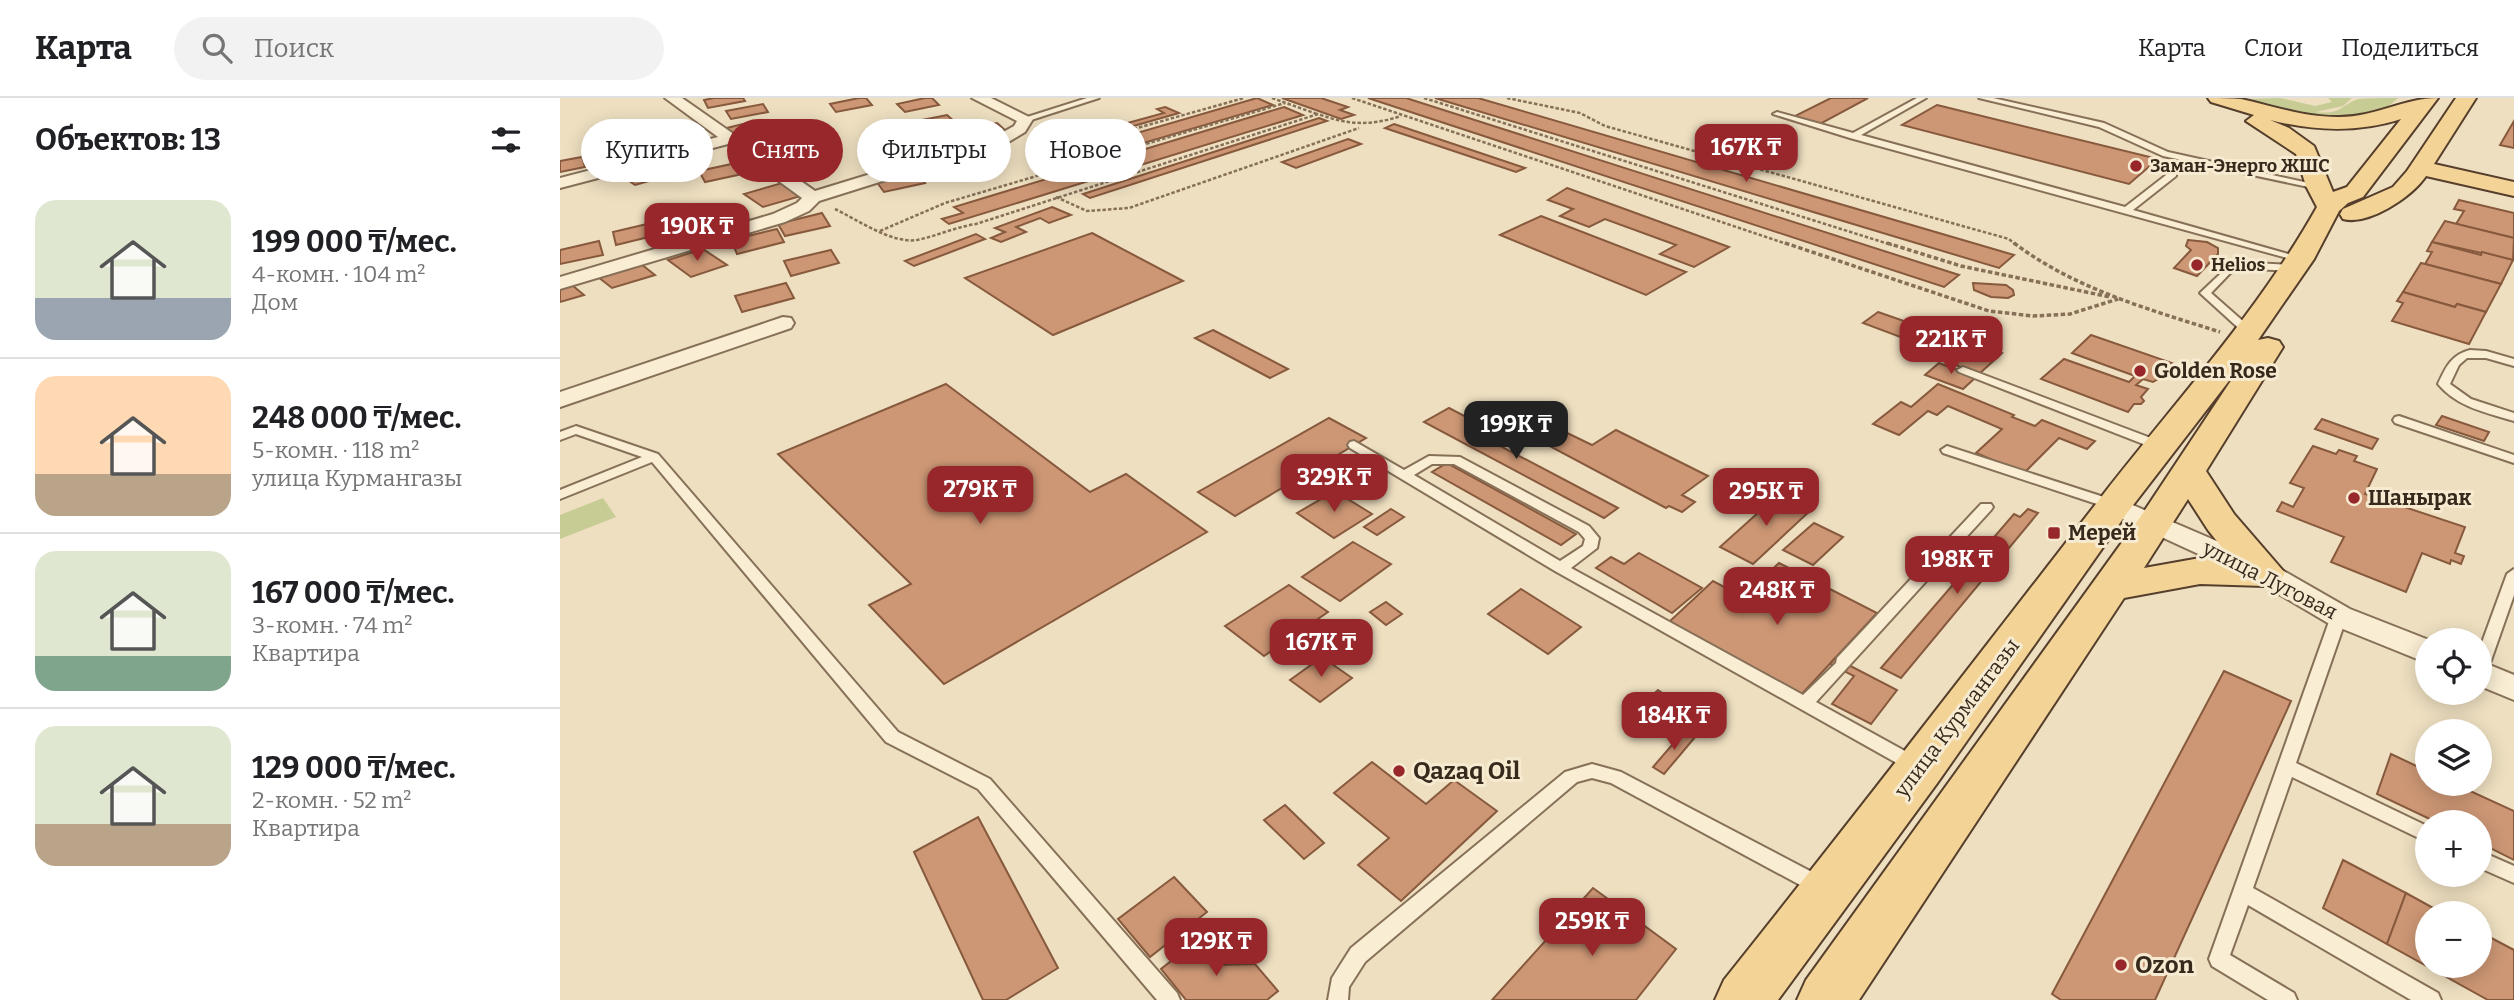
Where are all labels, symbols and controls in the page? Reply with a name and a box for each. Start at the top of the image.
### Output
search box [174,17,664,80]
text: Карта [35,28,132,68]
icon: search [198,29,236,67]
text: Поиск [254,33,334,64]
text: Карта [2138,34,2206,62]
text: Слои [2244,34,2303,62]
text: Поделиться [2341,34,2479,62]
chip: Купить [581,119,713,182]
chip: Снять [727,119,843,182]
chip: Фильтры [857,119,1011,182]
chip: Новое [1025,119,1146,182]
icon: filters [487,121,525,159]
text: Объектов: 13 [35,122,221,158]
pin: 167K ₸ [1689,125,1803,184]
text: 167K ₸ [1711,133,1781,161]
place label: Заман-Энерго ЖШС [2150,155,2330,177]
marker: Заман-Энерго ЖШС [2128,158,2144,174]
pin: 190K ₸ [640,204,754,263]
text: 190K ₸ [660,212,734,240]
text: 199 000 ₸/мес. [252,224,457,260]
icon: home [91,228,175,312]
place label: Helios [2211,254,2266,276]
marker: Helios [2189,257,2205,273]
text: 4-комн. · 104 m² [252,260,426,288]
text: Дом [252,288,298,316]
pin: 221K ₸ [1894,316,2008,376]
text: 221K ₸ [1916,325,1986,353]
place label: Golden Rose [2154,358,2277,384]
marker: Golden Rose [2132,363,2148,379]
text: 248 000 ₸/мес. [252,400,461,436]
pin: 199K ₸ [1459,402,1573,461]
icon: home [91,404,175,488]
text: 199K ₸ [1480,410,1552,438]
text: 5-комн. · 118 m² [252,436,419,464]
pin: 329K ₸ [1277,454,1391,514]
text: 329K ₸ [1297,463,1371,491]
text: улица Курмангазы [252,464,462,492]
pin: 279K ₸ [923,466,1037,526]
pin: 295K ₸ [1709,468,1823,528]
text: 279K ₸ [943,475,1017,503]
text: 295K ₸ [1729,477,1803,505]
place label: Шанырак [2368,485,2471,511]
marker: Шанырак [2346,490,2362,506]
place label: Мерей [2068,520,2136,546]
marker: Мерей [2046,525,2062,541]
street label: улица Луговая [2197,534,2342,625]
pin: 198K ₸ [1900,536,2014,596]
text: 198K ₸ [1921,545,1993,573]
pin: 248K ₸ [1720,568,1834,627]
text: 167 000 ₸/мес. [252,575,455,611]
text: 248K ₸ [1739,576,1815,604]
icon: home [91,579,175,663]
text: 3-комн. · 74 m² [252,611,412,639]
pin: 167K ₸ [1264,620,1378,679]
text: 167K ₸ [1286,628,1356,656]
map controls [2415,628,2492,978]
button: locate [2415,628,2492,705]
street label: улица Курмангазы [1888,633,2025,803]
text: Квартира [252,639,360,667]
pin: 184K ₸ [1617,692,1731,752]
text: 184K ₸ [1638,701,1710,729]
button: layers [2415,719,2492,796]
text: 129 000 ₸/мес. [252,750,456,786]
icon: home [91,754,175,838]
place label: Qazaq Oil [1413,757,1521,785]
marker: Qazaq Oil [1391,763,1407,779]
text: 2-комн. · 52 m² [252,786,412,814]
button: + [2415,810,2492,887]
text: Квартира [252,814,360,842]
pin: 259K ₸ [1535,898,1649,958]
button: − [2415,901,2492,978]
text: 259K ₸ [1555,907,1629,935]
pin: 129K ₸ [1159,918,1273,978]
text: 129K ₸ [1180,927,1252,955]
place label: Ozon [2135,951,2195,979]
marker: Ozon [2113,957,2129,973]

